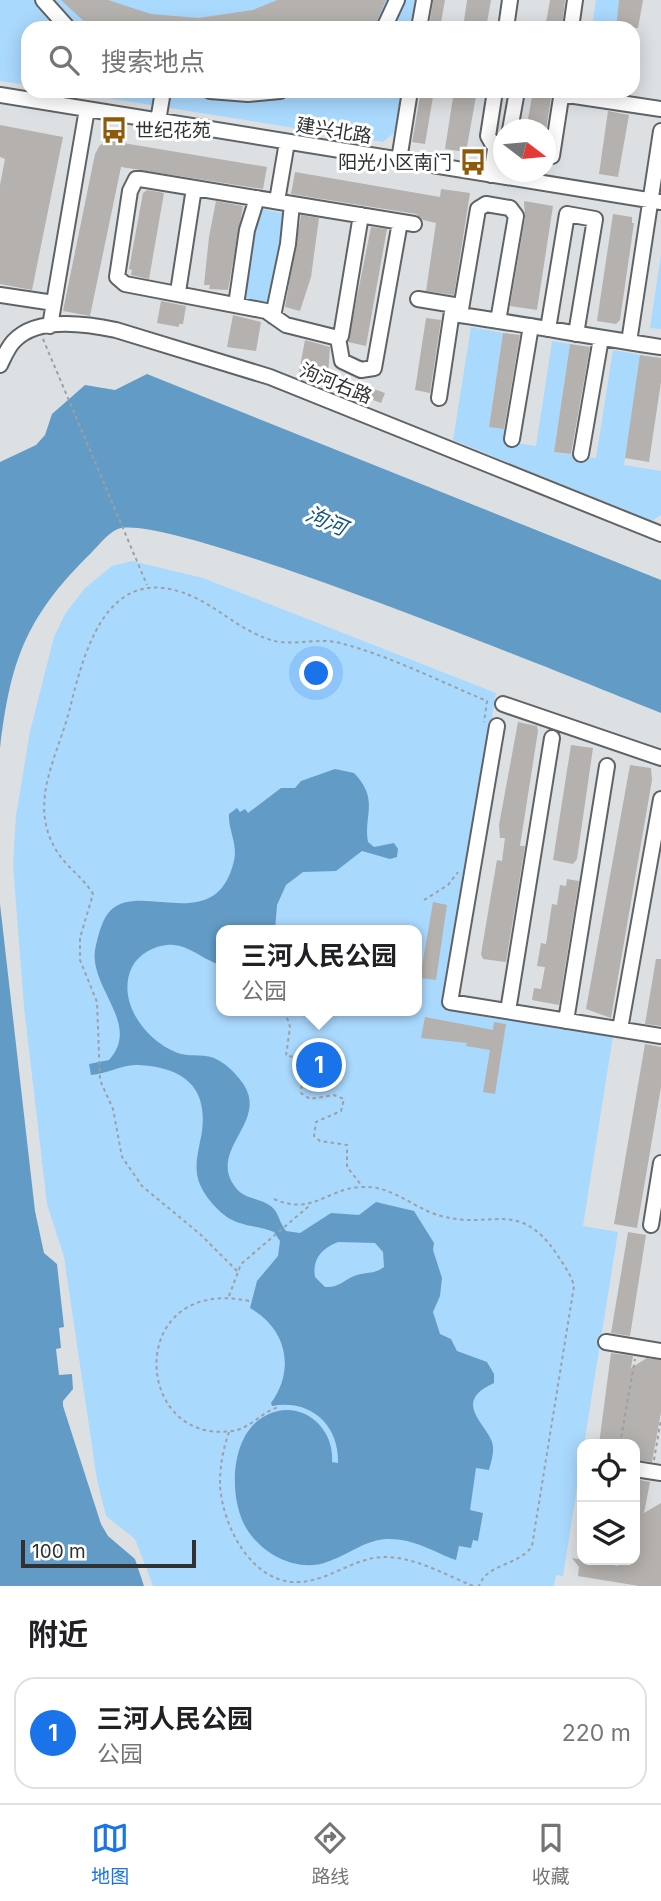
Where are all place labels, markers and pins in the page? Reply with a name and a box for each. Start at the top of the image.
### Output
bus stop icon: 世纪花苑 [99,115,129,145]
place label: 世纪花苑 [135,119,211,142]
bus stop icon: 阳光小区南门 [458,147,488,177]
place label: 阳光小区南门 [338,151,452,174]
pin: 1 [296,1039,342,1091]

